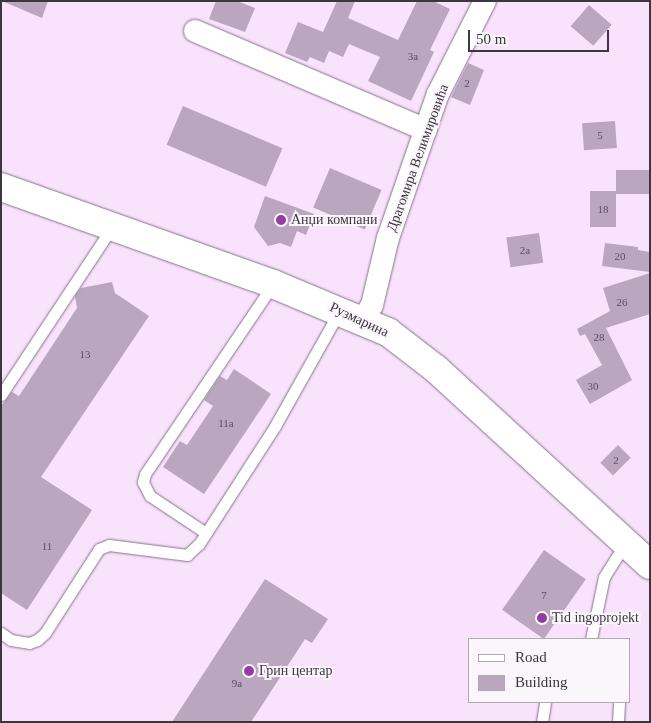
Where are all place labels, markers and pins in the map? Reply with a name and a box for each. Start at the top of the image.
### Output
place label: Анџи компани [291,212,377,228]
marker: Анџи компани [275,214,287,226]
place label: Tid ingoprojekt [552,610,639,626]
marker: Tid ingoprojekt [536,612,548,624]
place label: Грин центар [259,663,332,679]
marker: Грин центар [243,665,255,677]

